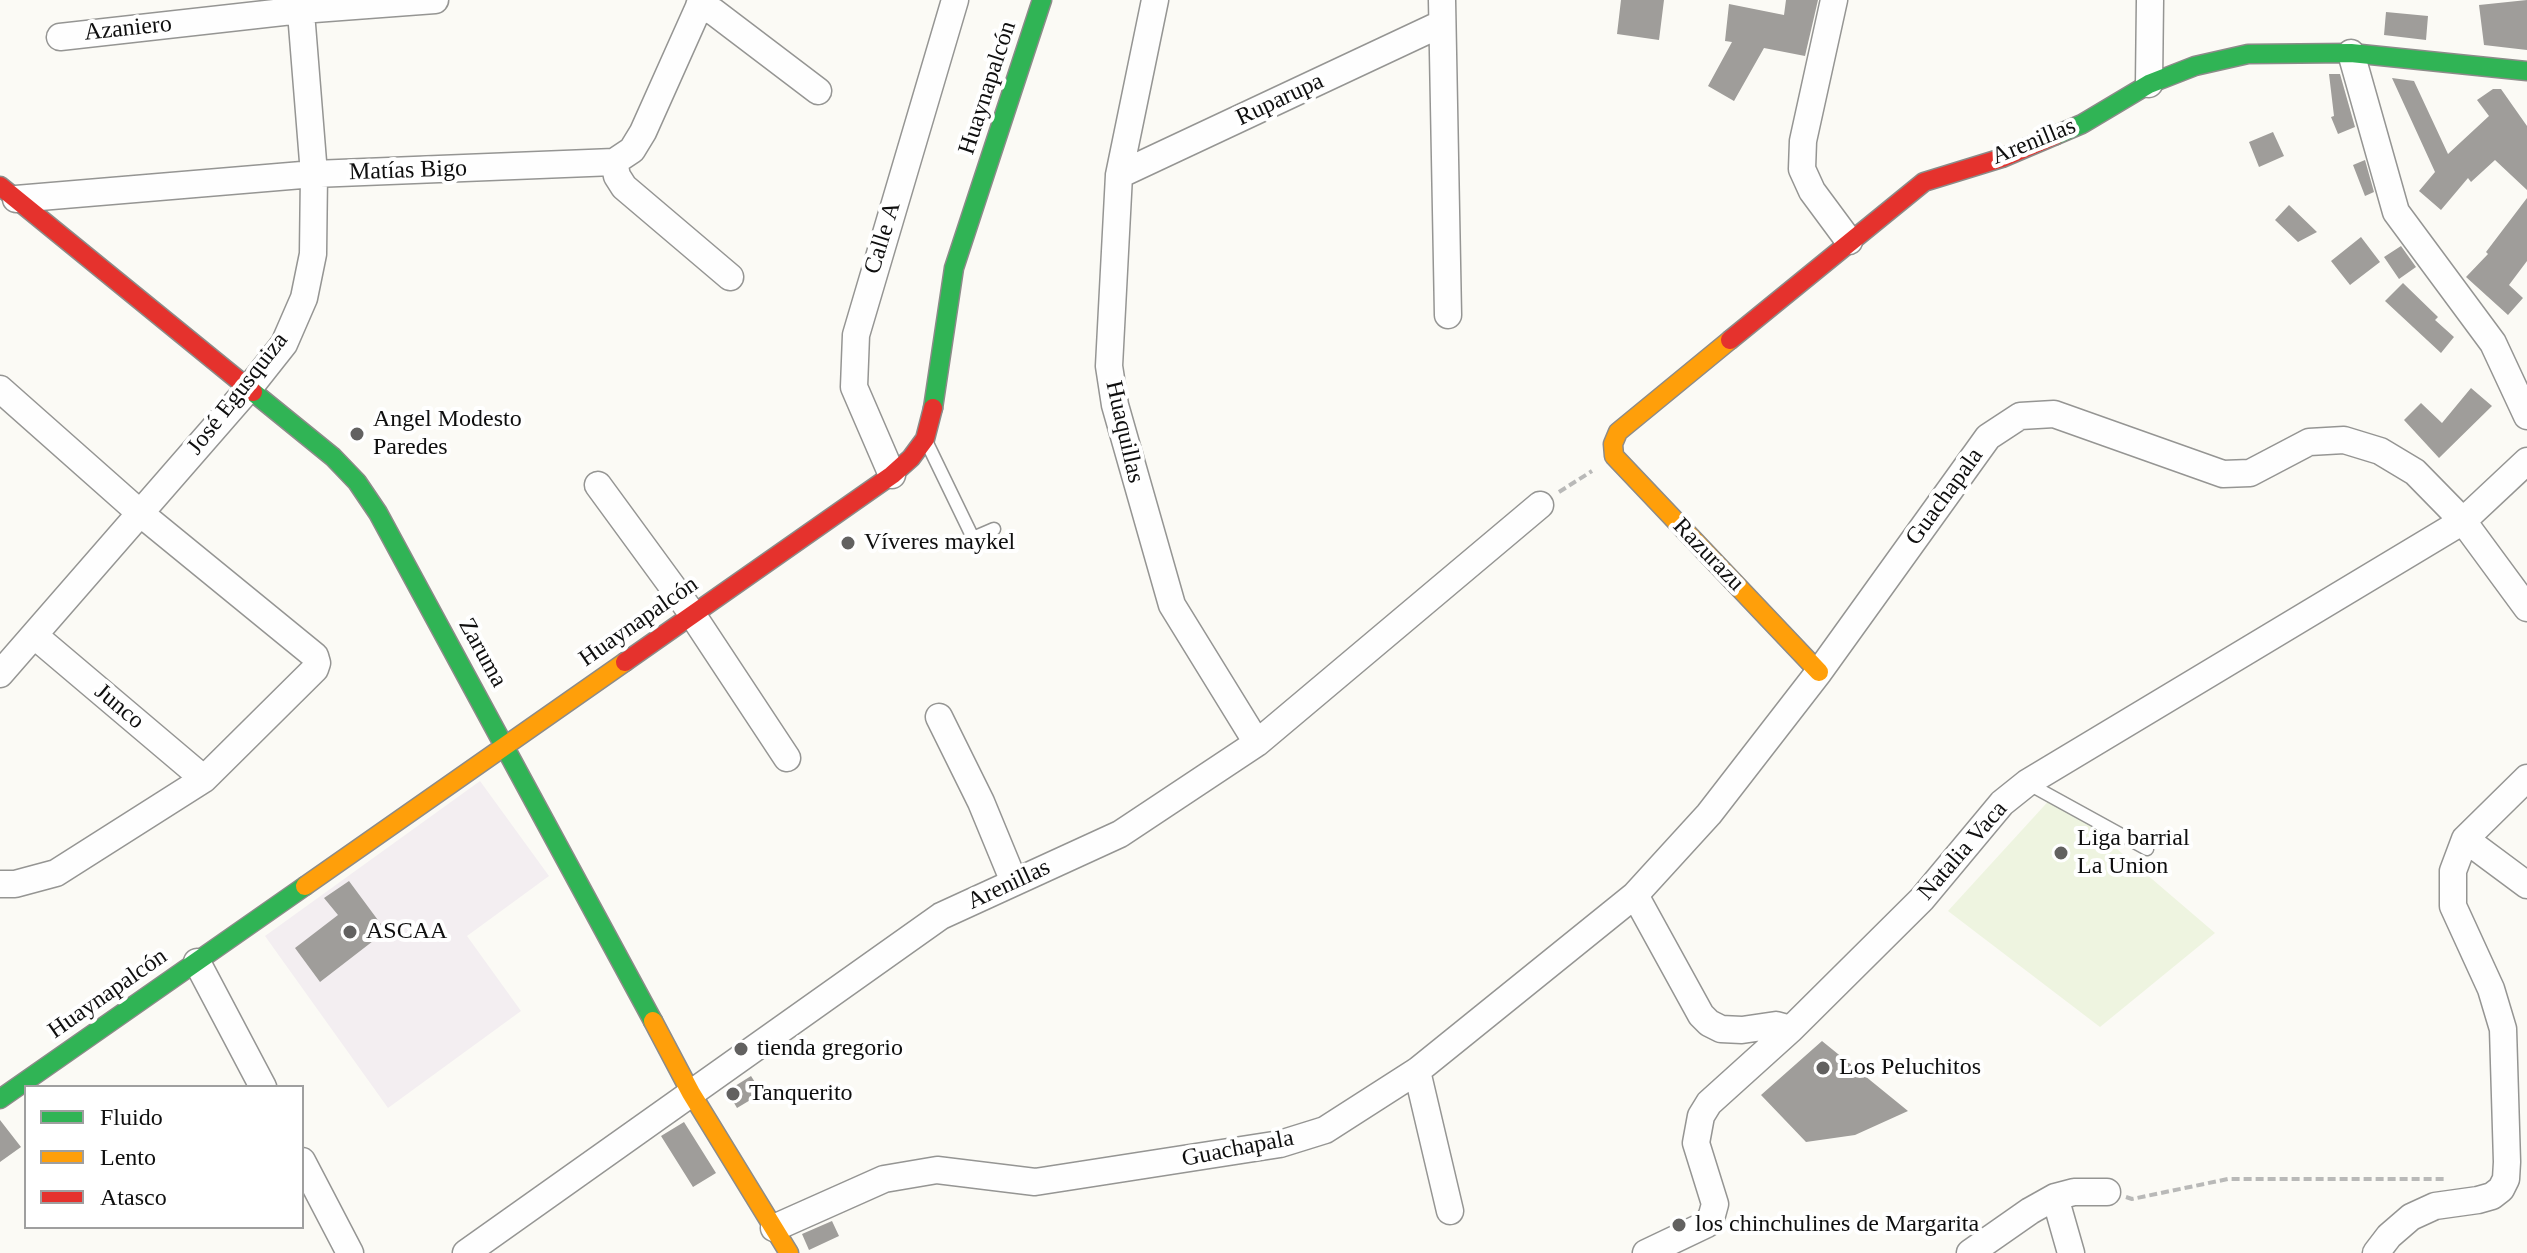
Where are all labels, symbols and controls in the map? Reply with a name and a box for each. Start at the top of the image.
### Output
street label: Azaniero [83,10,173,48]
street label: Huaynapalcón [953,18,1023,158]
street label: Ruparupa [1232,67,1328,133]
street label: Arenillas [1988,112,2080,172]
street label: Matías Bigo [349,155,467,187]
street label: Calle A [858,198,908,278]
street label: José Egusquiza [181,327,295,461]
street label: Huaquillas [1098,378,1150,486]
place label: Angel Modesto Paredes [373,406,522,462]
marker: Angel Modesto Paredes [348,425,366,443]
street label: Guachapala [1900,443,1990,551]
street label: Razurazu [1666,512,1750,598]
place label: Víveres maykel [864,529,1015,557]
marker: Víveres maykel [839,534,857,552]
street label: Huaynapalcón [574,570,704,674]
street label: Zaruma [451,613,513,693]
street label: Junco [88,678,150,736]
street label: Natalia Vaca [1912,796,2014,906]
place label: Liga barrial La Union [2077,825,2190,881]
marker: Liga barrial La Union [2052,844,2070,862]
street label: Arenillas [963,853,1055,917]
place label: ASCAA [366,918,447,946]
marker: ASCAA [341,923,359,941]
street label: Huaynapalcón [43,942,173,1046]
place label: tienda gregorio [757,1035,903,1063]
marker: tienda gregorio [732,1040,750,1058]
place label: Los Peluchitos [1839,1054,1981,1082]
marker: Los Peluchitos [1814,1059,1832,1077]
place label: Tanquerito [749,1080,853,1108]
legend [24,1085,304,1229]
marker: Tanquerito [724,1085,742,1103]
text: Fluido [100,1104,163,1130]
street label: Guachapala [1180,1124,1296,1174]
text: Lento [100,1144,156,1170]
text: Atasco [100,1184,167,1210]
place label: los chinchulines de Margarita [1695,1211,1979,1239]
marker: los chinchulines de Margarita [1670,1216,1688,1234]

